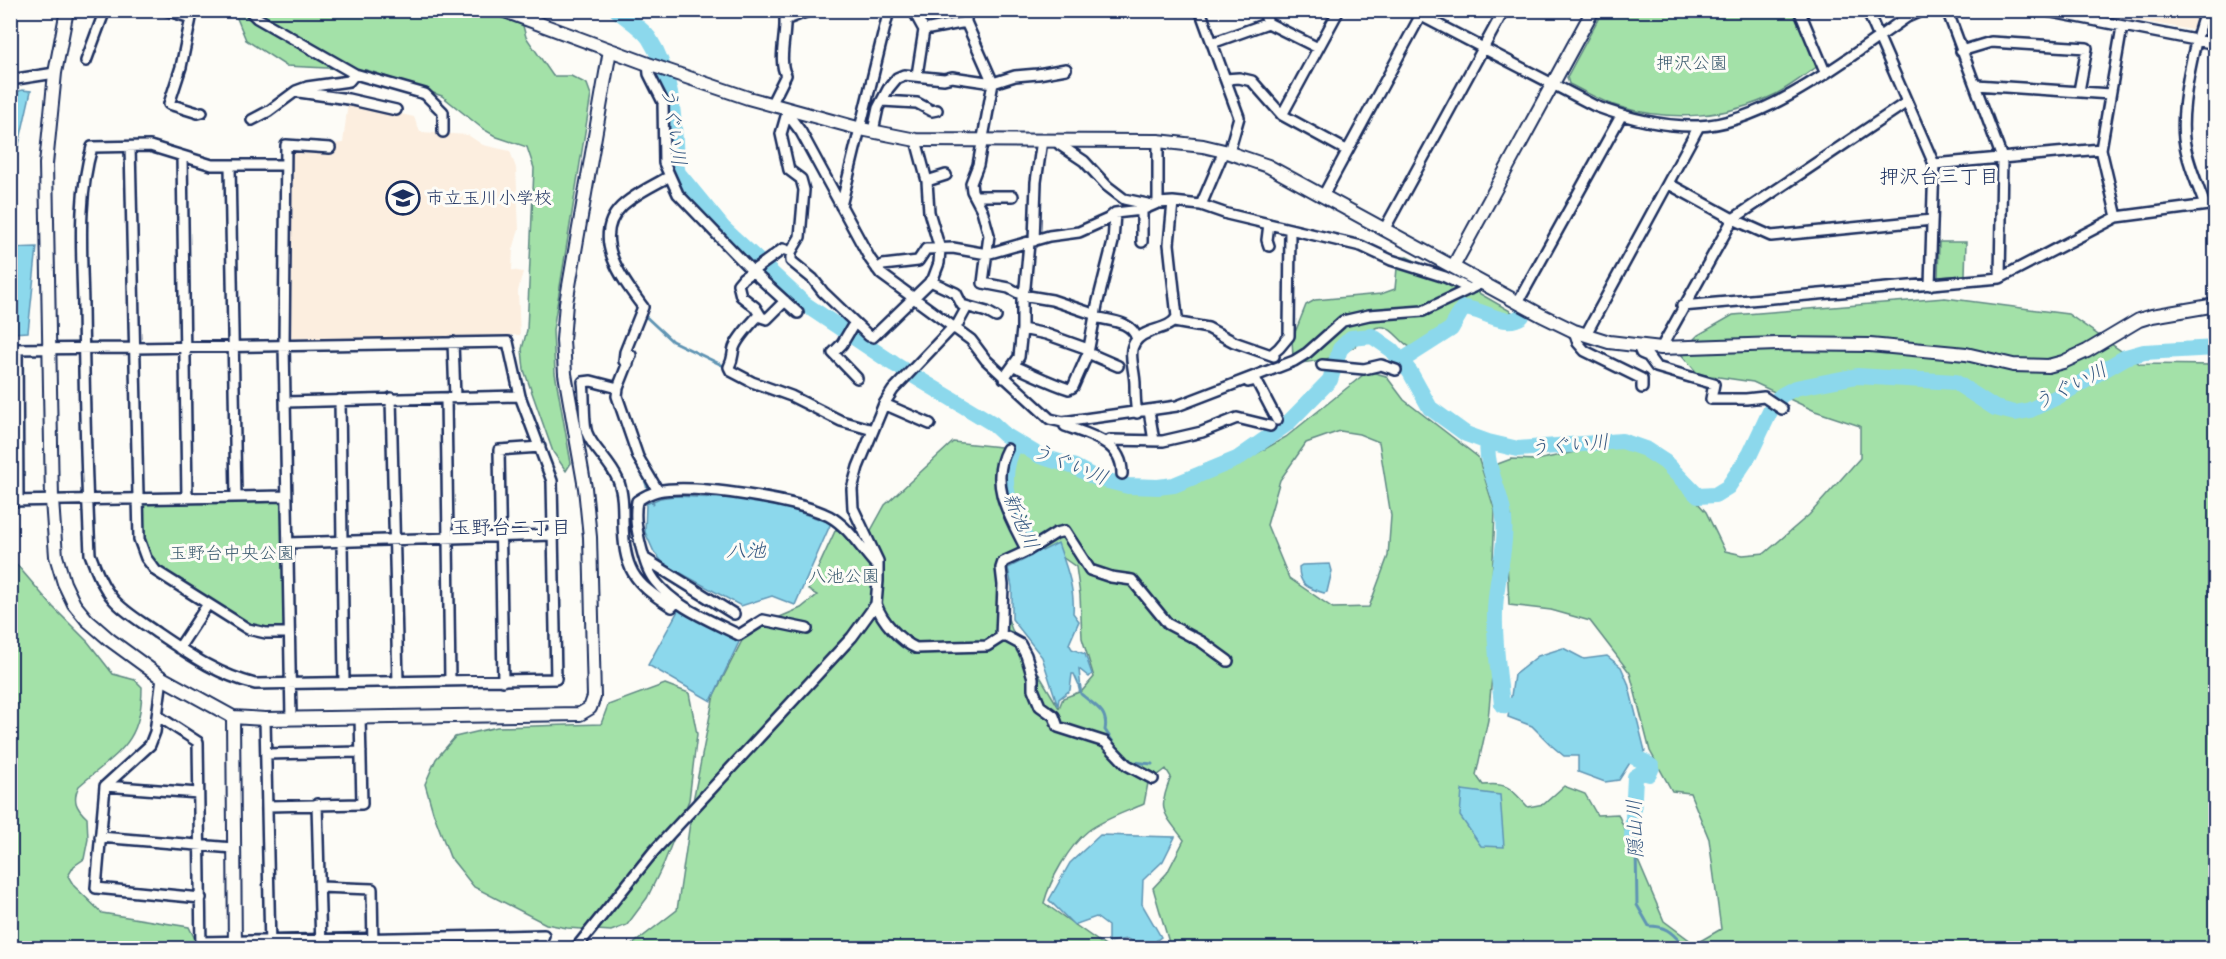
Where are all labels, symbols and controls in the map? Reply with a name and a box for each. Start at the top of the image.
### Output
park label: 押沢公園 [1656,47,1728,79]
water label: うぐい川 [651,84,697,168]
district label: 押沢台三丁目 [1879,159,1999,194]
school or university icon: 市立玉川小学校 [385,180,421,216]
place label: 市立玉川小学校 [426,182,552,214]
water label: うぐい川 [2026,352,2114,420]
water label: うぐい川 [1528,424,1610,466]
water label: うぐい川 [1026,433,1114,495]
water label: 新池川 [993,487,1049,555]
district label: 玉野台二丁目 [451,510,571,545]
water label: 八池 [726,533,767,568]
park label: 玉野台中央公園 [169,537,295,569]
park label: 八池公園 [808,560,880,592]
water label: 隠山川 [1616,798,1654,860]

